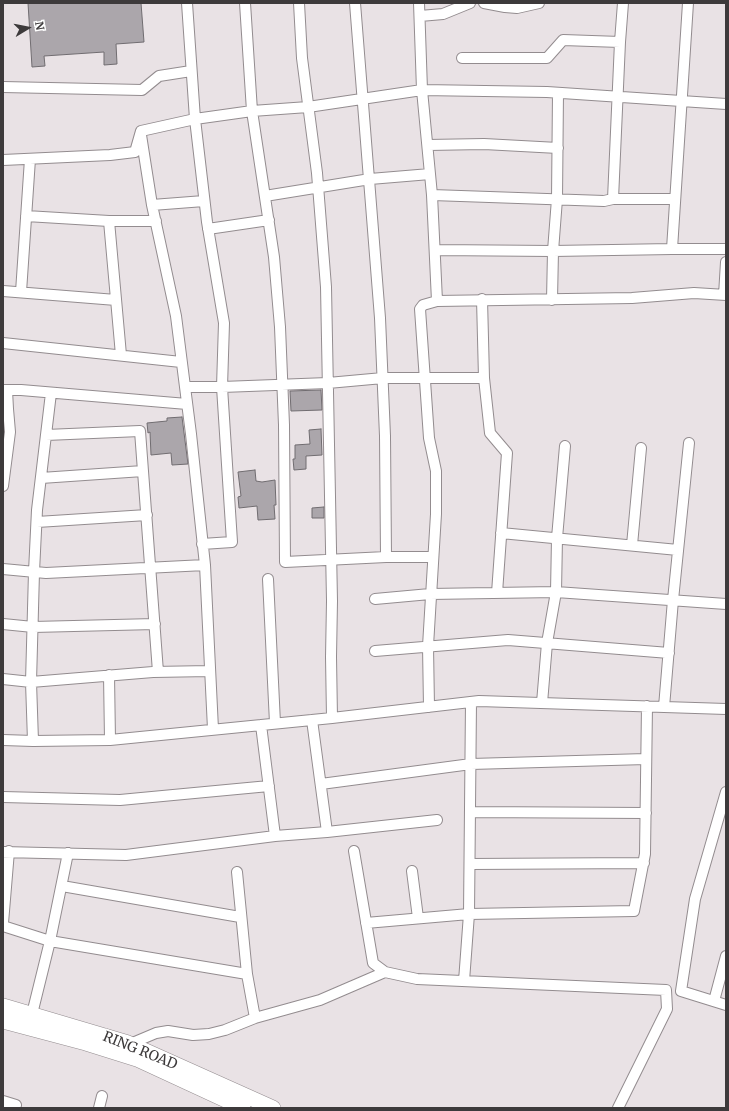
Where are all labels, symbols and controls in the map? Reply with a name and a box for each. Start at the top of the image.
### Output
north arrow [8,8,48,48]
text: N [32,20,47,31]
street label: RING ROAD [100,1028,180,1074]

